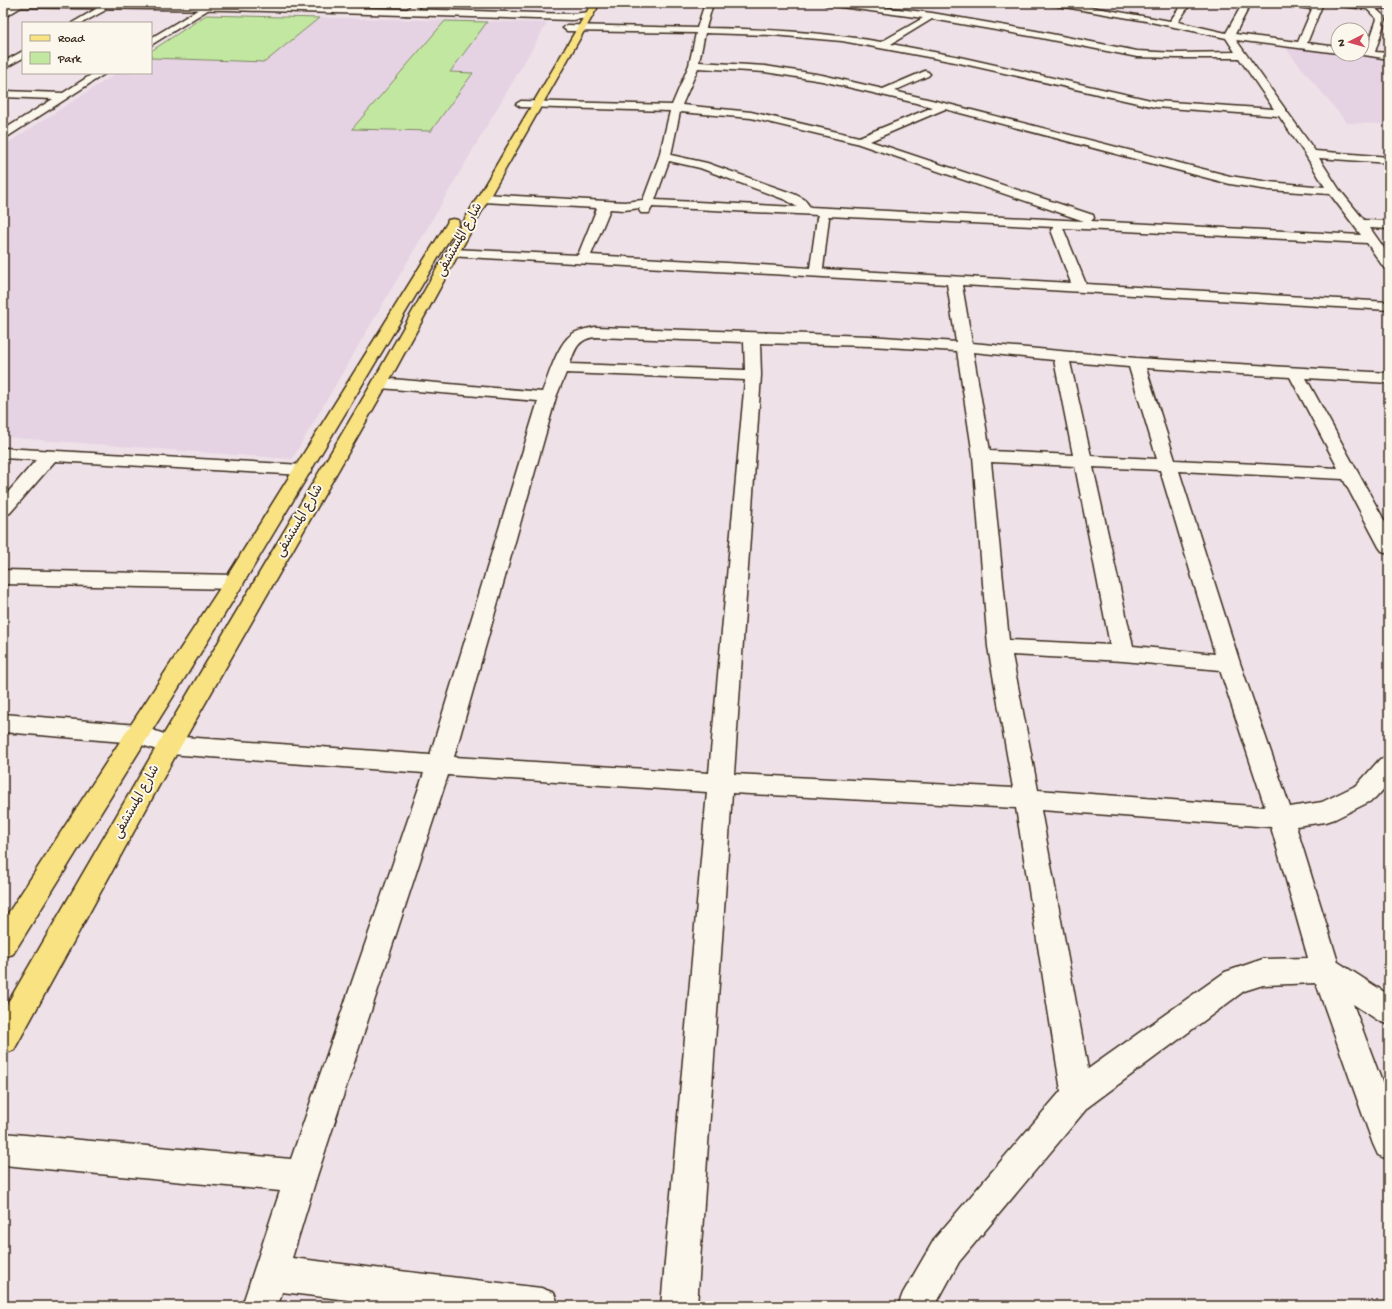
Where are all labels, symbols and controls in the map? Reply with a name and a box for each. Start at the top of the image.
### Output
legend [22,22,152,74]
north arrow [1330,22,1370,62]
text: Road [58,33,85,47]
text: N [1336,39,1348,47]
text: Park [57,53,83,67]
street label: شارع المستشفى [434,201,486,279]
street label: شارع المستشفى [273,482,327,560]
street label: شارع المستشفى [111,763,163,841]

